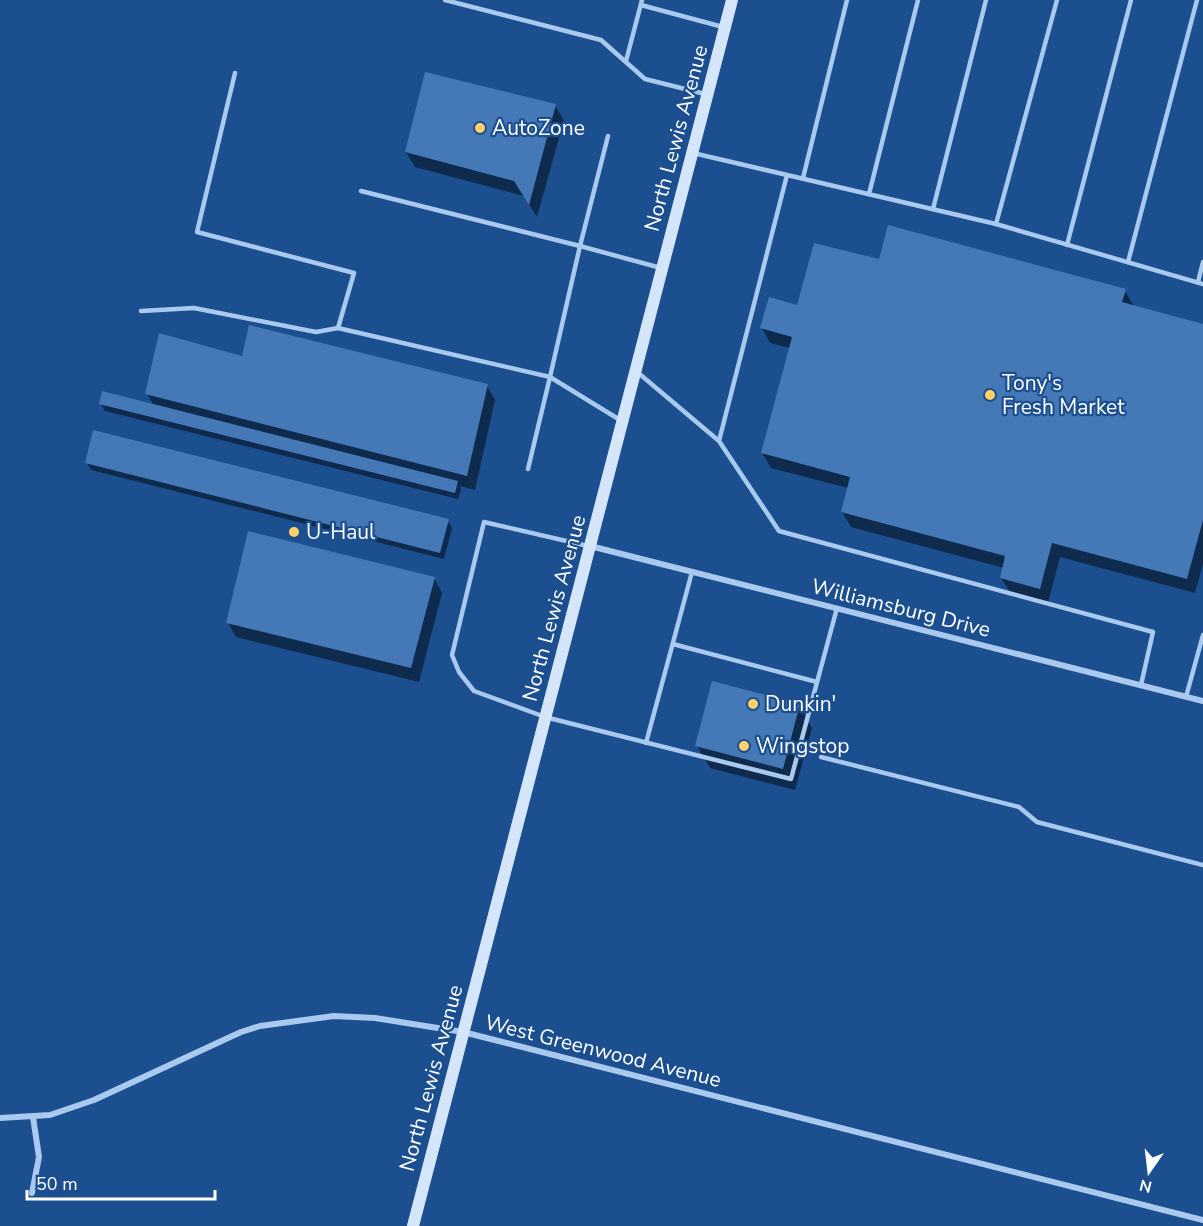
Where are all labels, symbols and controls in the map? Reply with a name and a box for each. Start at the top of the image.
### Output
street label: North Lewis Avenue [638,42,714,234]
place label: AutoZone [492,114,585,142]
marker: AutoZone [473,121,487,135]
place label: Tony's Fresh Market [1002,369,1125,421]
marker: Tony's Fresh Market [983,388,997,402]
street label: North Lewis Avenue [516,512,592,704]
place label: U-Haul [306,518,376,546]
marker: U-Haul [287,525,301,539]
street label: Williamsburg Drive [809,572,993,644]
place label: Dunkin' [765,690,836,718]
marker: Dunkin' [746,697,760,711]
place label: Wingstop [756,732,849,760]
marker: Wingstop [737,739,751,753]
street label: North Lewis Avenue [393,982,469,1174]
street label: West Greenwood Avenue [482,1008,724,1094]
north arrow [1119,1142,1179,1202]
scale bar [27,1163,214,1201]
text: 50 m [36,1172,78,1196]
text: N [1137,1173,1154,1198]

